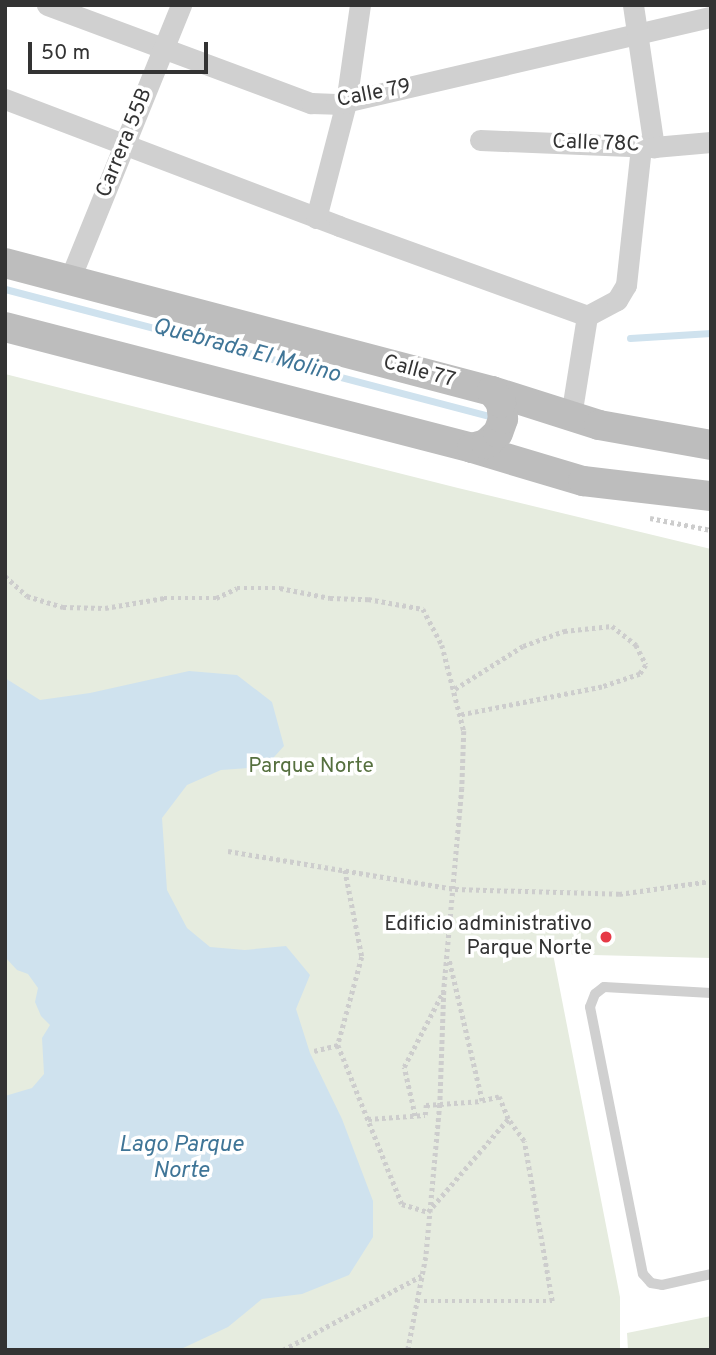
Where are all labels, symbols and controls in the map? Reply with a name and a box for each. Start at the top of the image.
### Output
scale bar [32,28,212,72]
text: 50 m [41,40,90,67]
street label: Calle 79 [335,74,413,114]
street label: Carrera 55B [92,85,158,201]
street label: Calle 78C [551,130,641,158]
water label: Quebrada El Molino [149,314,343,390]
street label: Calle 77 [380,350,458,394]
park label: Parque Norte [248,754,374,780]
place label: Edificio administrativo Parque Norte [384,912,592,962]
marker: Edificio administrativo Parque Norte [598,929,614,945]
water label: Lago Parque Norte [119,1132,243,1186]

